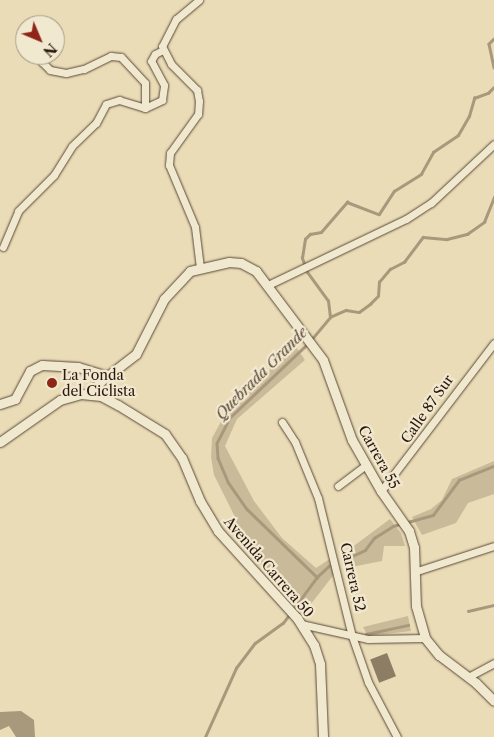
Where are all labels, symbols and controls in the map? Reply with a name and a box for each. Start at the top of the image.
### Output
north arrow [15,15,65,65]
text: N [39,39,61,61]
water label: Quebrada Grande [211,323,311,423]
place label: La Fonda del Ciclista [62,367,135,400]
street label: Calle 87 Sur [397,371,457,447]
marker: La Fonda del Ciclista [46,377,58,389]
street label: Carrera 55 [355,422,403,492]
street label: Avenida Carrera 50 [221,513,317,621]
street label: Carrera 52 [337,541,369,613]

